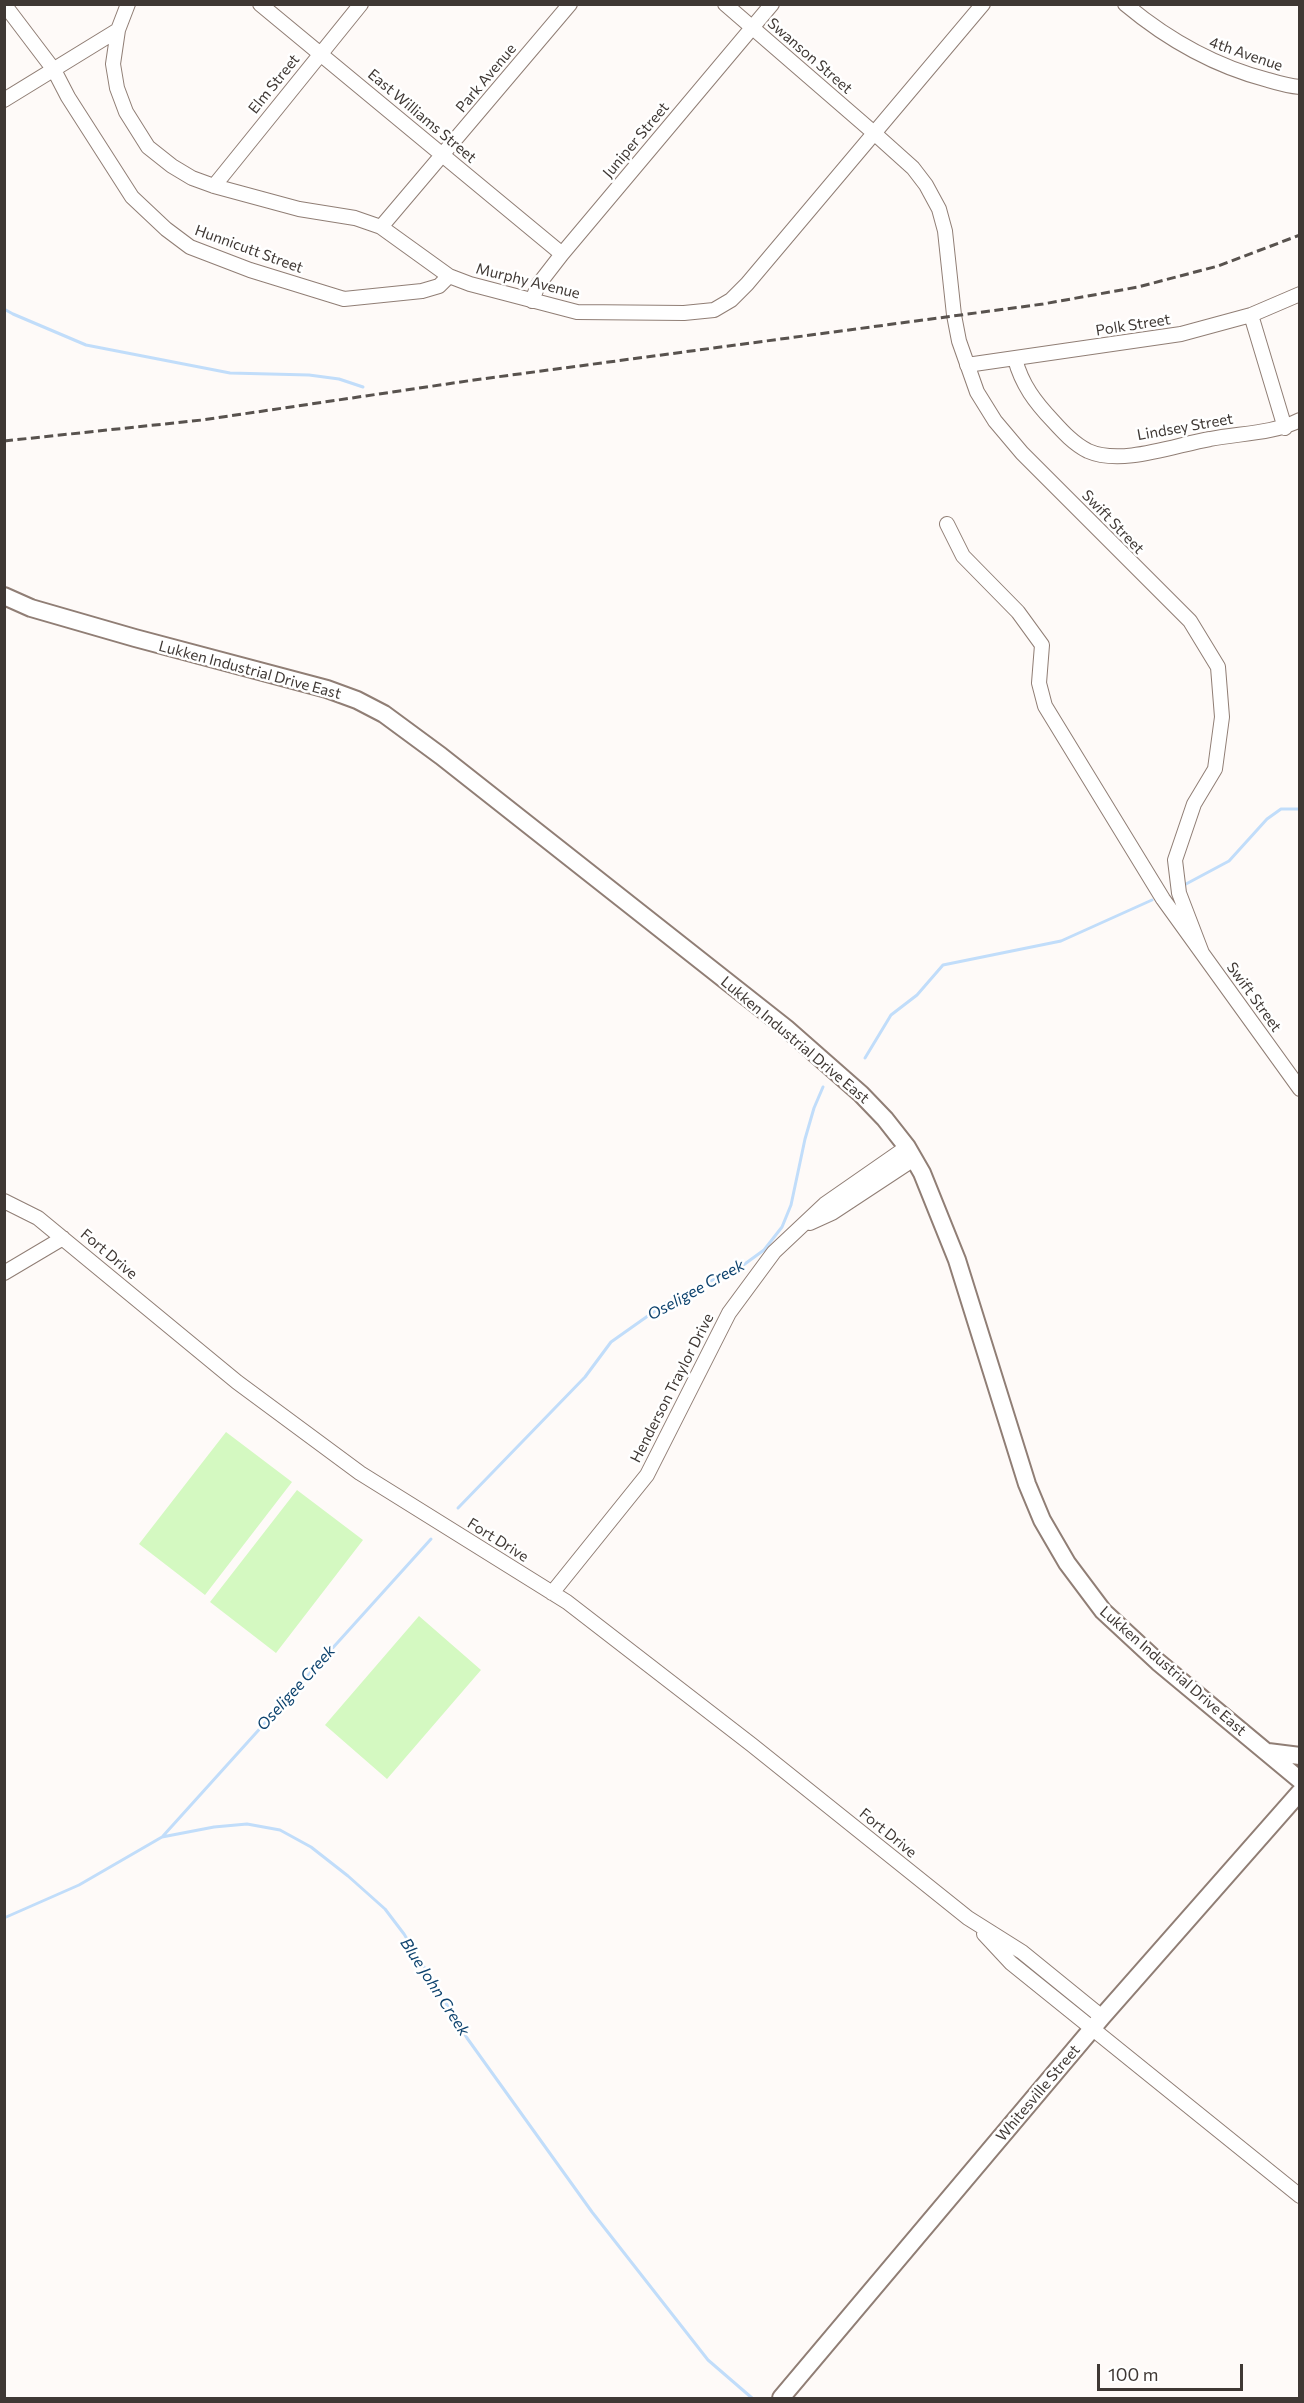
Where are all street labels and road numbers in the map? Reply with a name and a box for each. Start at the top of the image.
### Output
street label: Swanson Street [764,14,856,98]
street label: 4th Avenue [1207,33,1285,75]
street label: Park Avenue [452,40,520,116]
street label: Elm Street [245,51,303,117]
street label: East Williams Street [364,65,480,167]
street label: Juniper Street [599,99,673,181]
street label: Hunnicutt Street [192,221,306,277]
street label: Murphy Avenue [474,259,582,303]
street label: Polk Street [1094,310,1172,340]
street label: Lindsey Street [1136,410,1234,444]
street label: Swift Street [1078,486,1148,558]
street label: Lukken Industrial Drive East [157,637,343,703]
street label: Swift Street [1223,959,1285,1035]
street label: Lukken Industrial Drive East [717,973,873,1107]
street label: Fort Drive [77,1225,141,1283]
street label: Henderson Traylor Drive [627,1310,717,1466]
street label: Fort Drive [464,1514,532,1566]
street label: Lukken Industrial Drive East [1096,1602,1250,1740]
street label: Fort Drive [856,1804,920,1862]
street label: Whitesville Street [992,2041,1084,2145]

